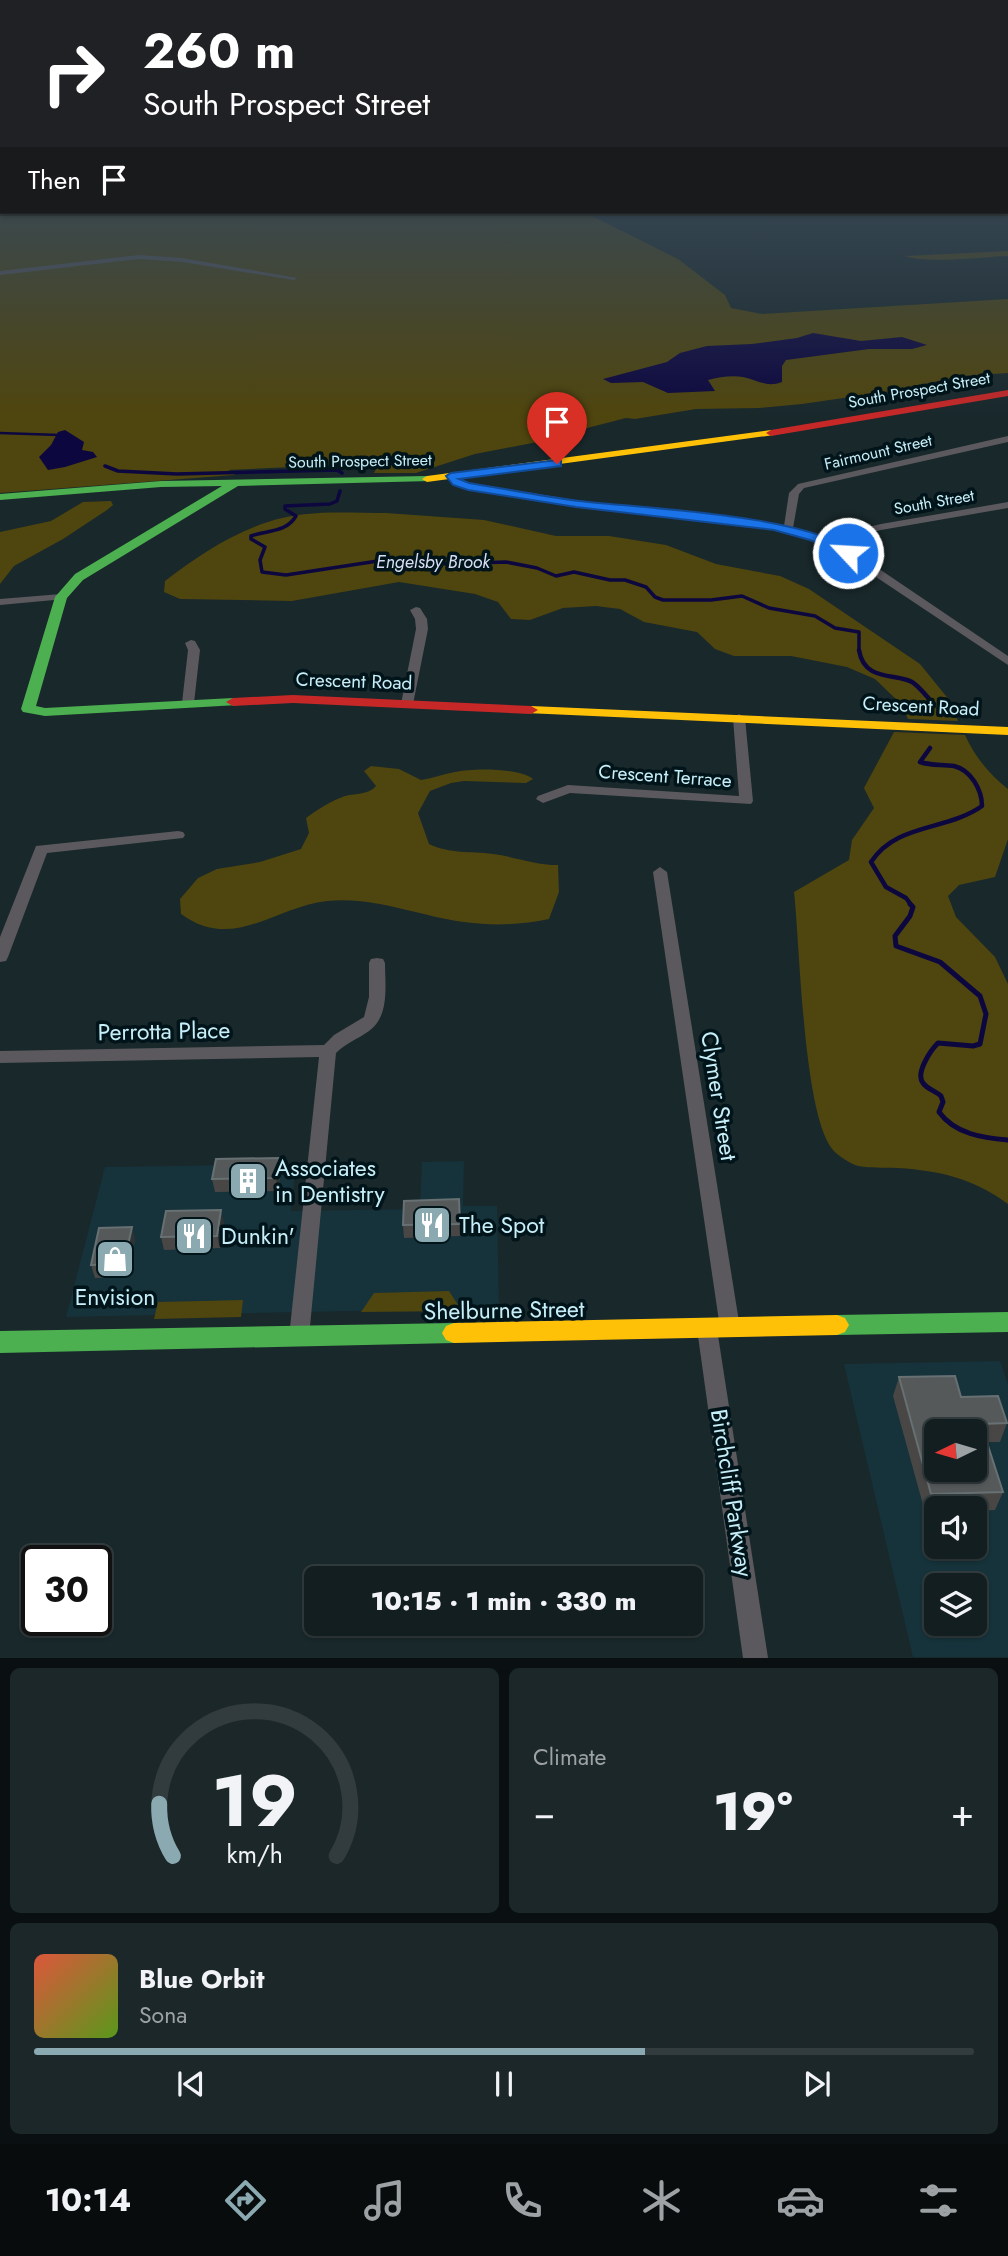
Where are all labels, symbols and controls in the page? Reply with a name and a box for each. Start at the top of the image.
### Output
text: 260 m [143,16,295,86]
icon: right [28,28,119,119]
text: South Prospect Street [143,81,430,127]
text: Then [28,161,81,199]
icon: arrive [95,161,133,199]
street label: South Prospect Street [846,366,992,414]
pin [527,392,587,464]
icon: arrive [538,403,576,441]
street label: Fairmount Street [822,428,934,476]
street label: South Prospect Street [288,448,432,474]
street label: South Street [892,484,976,520]
position arrow [811,516,885,590]
water label: Engelsby Brook [376,549,491,575]
street label: Crescent Road [295,665,413,697]
street label: Crescent Road [862,689,980,723]
street label: Crescent Terrace [597,758,733,794]
street label: Perrotta Place [97,1013,231,1049]
street label: Clymer Street [692,1029,746,1164]
place label: Associates in Dentistry [275,1151,385,1211]
building icon: Associates in Dentistry [227,1160,269,1202]
restaurant icon: The Spot [411,1204,453,1246]
place label: The Spot [459,1208,545,1242]
restaurant icon: Dunkin' [173,1215,215,1257]
place label: Dunkin' [221,1219,295,1253]
shop icon: Envision [94,1238,136,1280]
place label: Envision [75,1280,155,1314]
street label: Shelburne Street [423,1292,585,1328]
street label: Birchcliff Parkway [702,1406,762,1580]
north arrow [924,1419,987,1482]
map controls [924,1419,987,1636]
button: sound [924,1496,987,1559]
speed limit sign: 30 [21,1545,112,1636]
button: layers [924,1573,987,1636]
text: 10:15 · 1 min · 330 m [371,1582,636,1620]
text: Climate [533,1740,606,1774]
text: 19 [212,1749,297,1854]
text: 19° [713,1774,793,1850]
text: − [533,1785,555,1840]
text: + [951,1785,974,1840]
text: km/h [226,1836,283,1872]
text: Blue Orbit [139,1960,264,1998]
text: Sona [139,1998,187,2032]
icon: previous [172,2065,210,2103]
icon: pause [485,2065,523,2103]
icon: next [798,2065,836,2103]
icon: directions [221,2176,270,2225]
icon: music [360,2176,409,2225]
icon: phone [498,2176,547,2225]
icon: climate [637,2176,686,2225]
icon: car [776,2176,825,2225]
icon: filters [914,2176,963,2225]
text: 10:14 [45,2177,131,2223]

